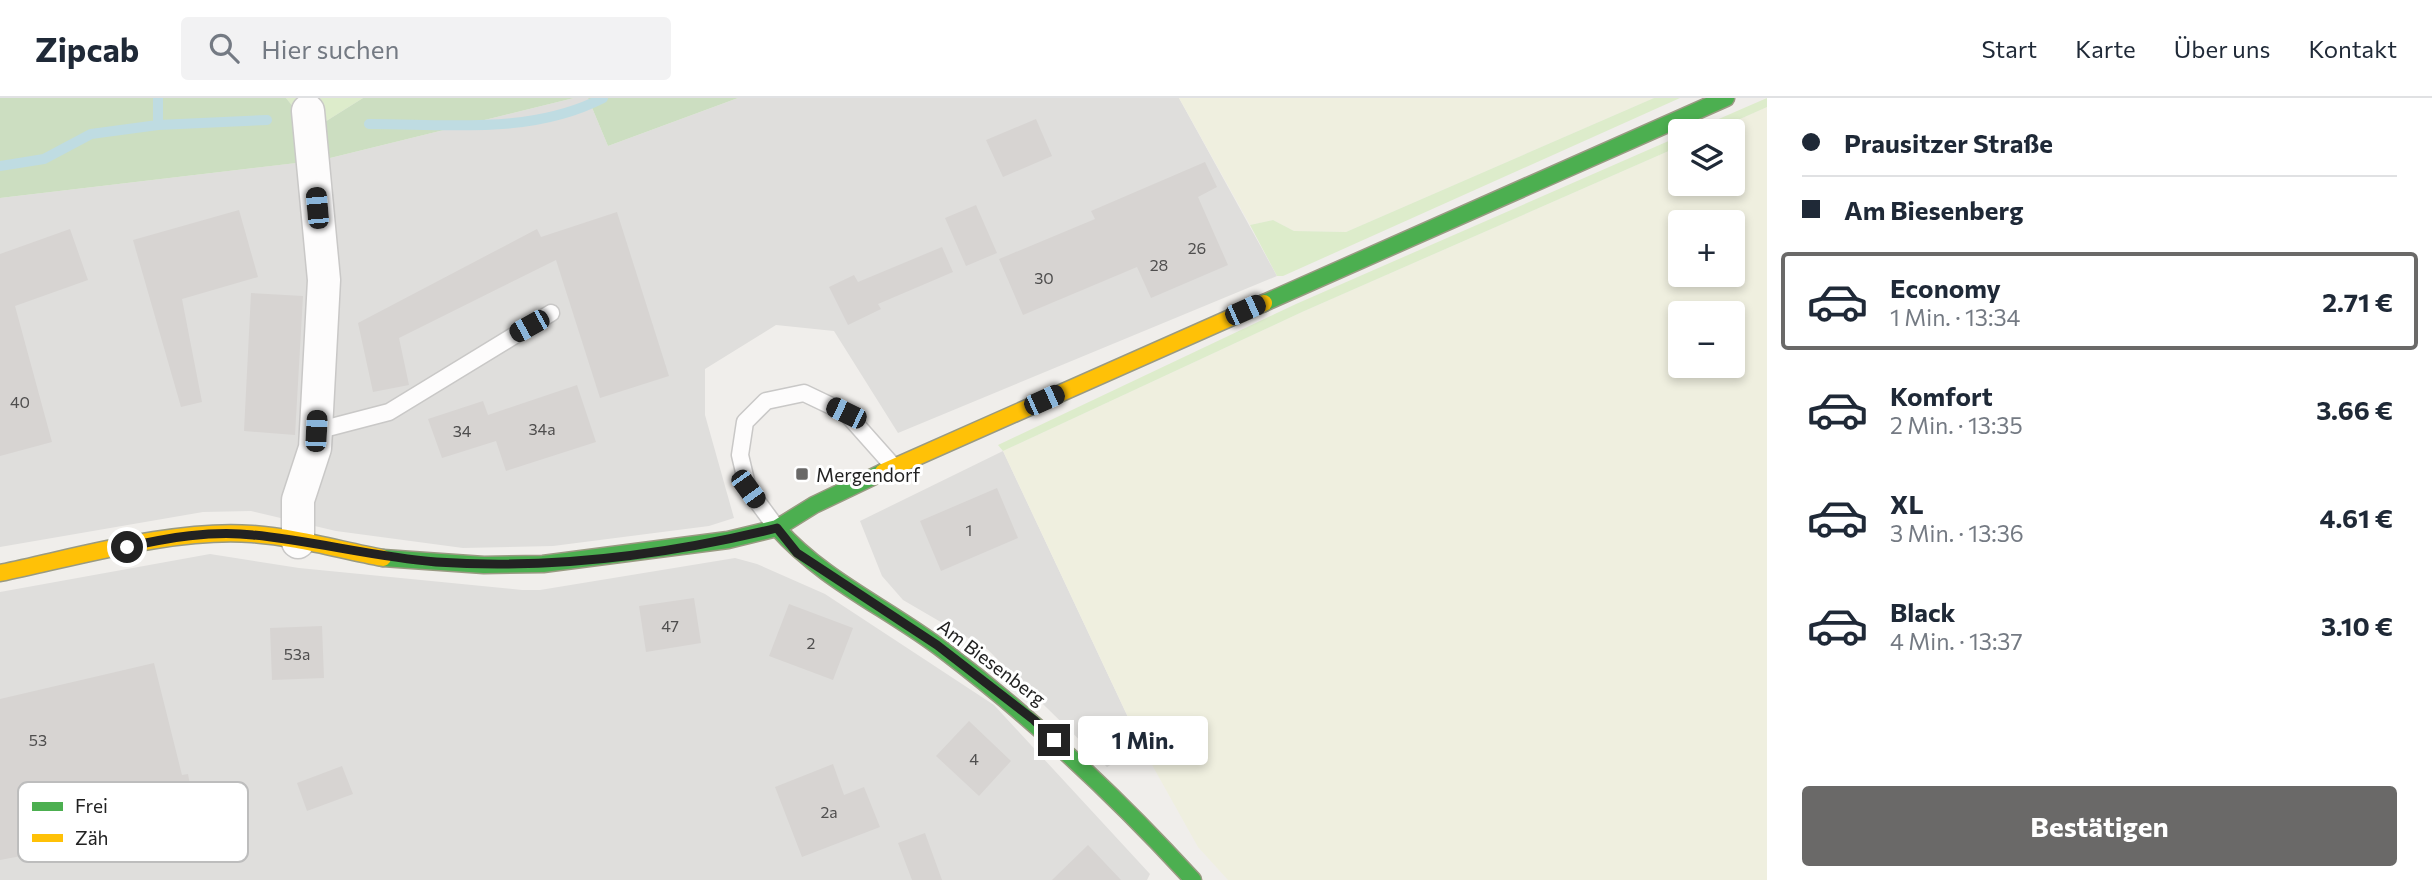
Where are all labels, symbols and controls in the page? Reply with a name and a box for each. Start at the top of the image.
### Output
search box [181,17,671,80]
text: Zipcab [35,28,139,69]
icon: search [205,29,243,67]
text: Hier suchen [261,33,399,64]
text: Start [1982,34,2037,63]
text: Karte [2075,34,2136,63]
text: Über uns [2174,34,2270,63]
text: Kontakt [2308,34,2397,63]
map controls [1668,119,1745,378]
button: layers [1668,119,1745,196]
text: Prausitzer Straße [1844,127,2053,158]
car [305,186,330,230]
text: Am Biesenberg [1844,194,2023,225]
button: + [1668,210,1745,287]
house number: 26 [1188,238,1206,257]
house number: 28 [1150,255,1168,274]
house number: 30 [1034,268,1054,287]
icon: car [1806,270,1869,333]
text: Economy [1890,272,2001,303]
text: 2.71 € [2322,286,2393,317]
car [1222,292,1269,328]
button: − [1668,301,1745,378]
text: 1 Min. · 13:34 [1890,303,2020,331]
car [506,307,553,345]
icon: car [1806,378,1869,441]
text: Komfort [1890,380,1993,411]
car [1021,382,1068,418]
house number: 40 [10,392,30,411]
car [823,394,870,432]
text: 3.66 € [2316,394,2393,425]
car [305,409,328,453]
text: 2 Min. · 13:35 [1890,411,2023,439]
house number: 34a [528,419,556,438]
house number: 34 [453,421,472,440]
place label: Mergendorf [816,463,921,486]
car [728,466,769,512]
marker: Mergendorf [794,466,810,482]
icon: car [1806,486,1869,549]
text: XL [1890,488,1924,519]
text: 4.61 € [2320,502,2393,533]
text: 3 Min. · 13:36 [1890,519,2024,547]
house number: 1 [966,520,972,539]
route start [111,531,143,563]
icon: car [1806,594,1869,657]
text: Black [1890,596,1956,627]
text: 3.10 € [2321,610,2393,641]
street label: Am Biesenberg [933,614,1051,710]
house number: 47 [661,616,679,635]
text: 4 Min. · 13:37 [1890,627,2023,655]
house number: 2 [807,633,816,652]
house number: 53a [284,644,310,663]
callout: 1 Min. [1078,716,1208,764]
route end [1038,724,1070,756]
text: 1 Min. [1112,726,1174,754]
house number: 53 [29,730,47,749]
house number: 4 [969,749,979,768]
legend [18,782,248,862]
button: Bestätigen [1802,786,2397,866]
text: Frei [75,794,108,817]
house number: 2a [820,802,838,821]
text: Zäh [75,826,109,849]

